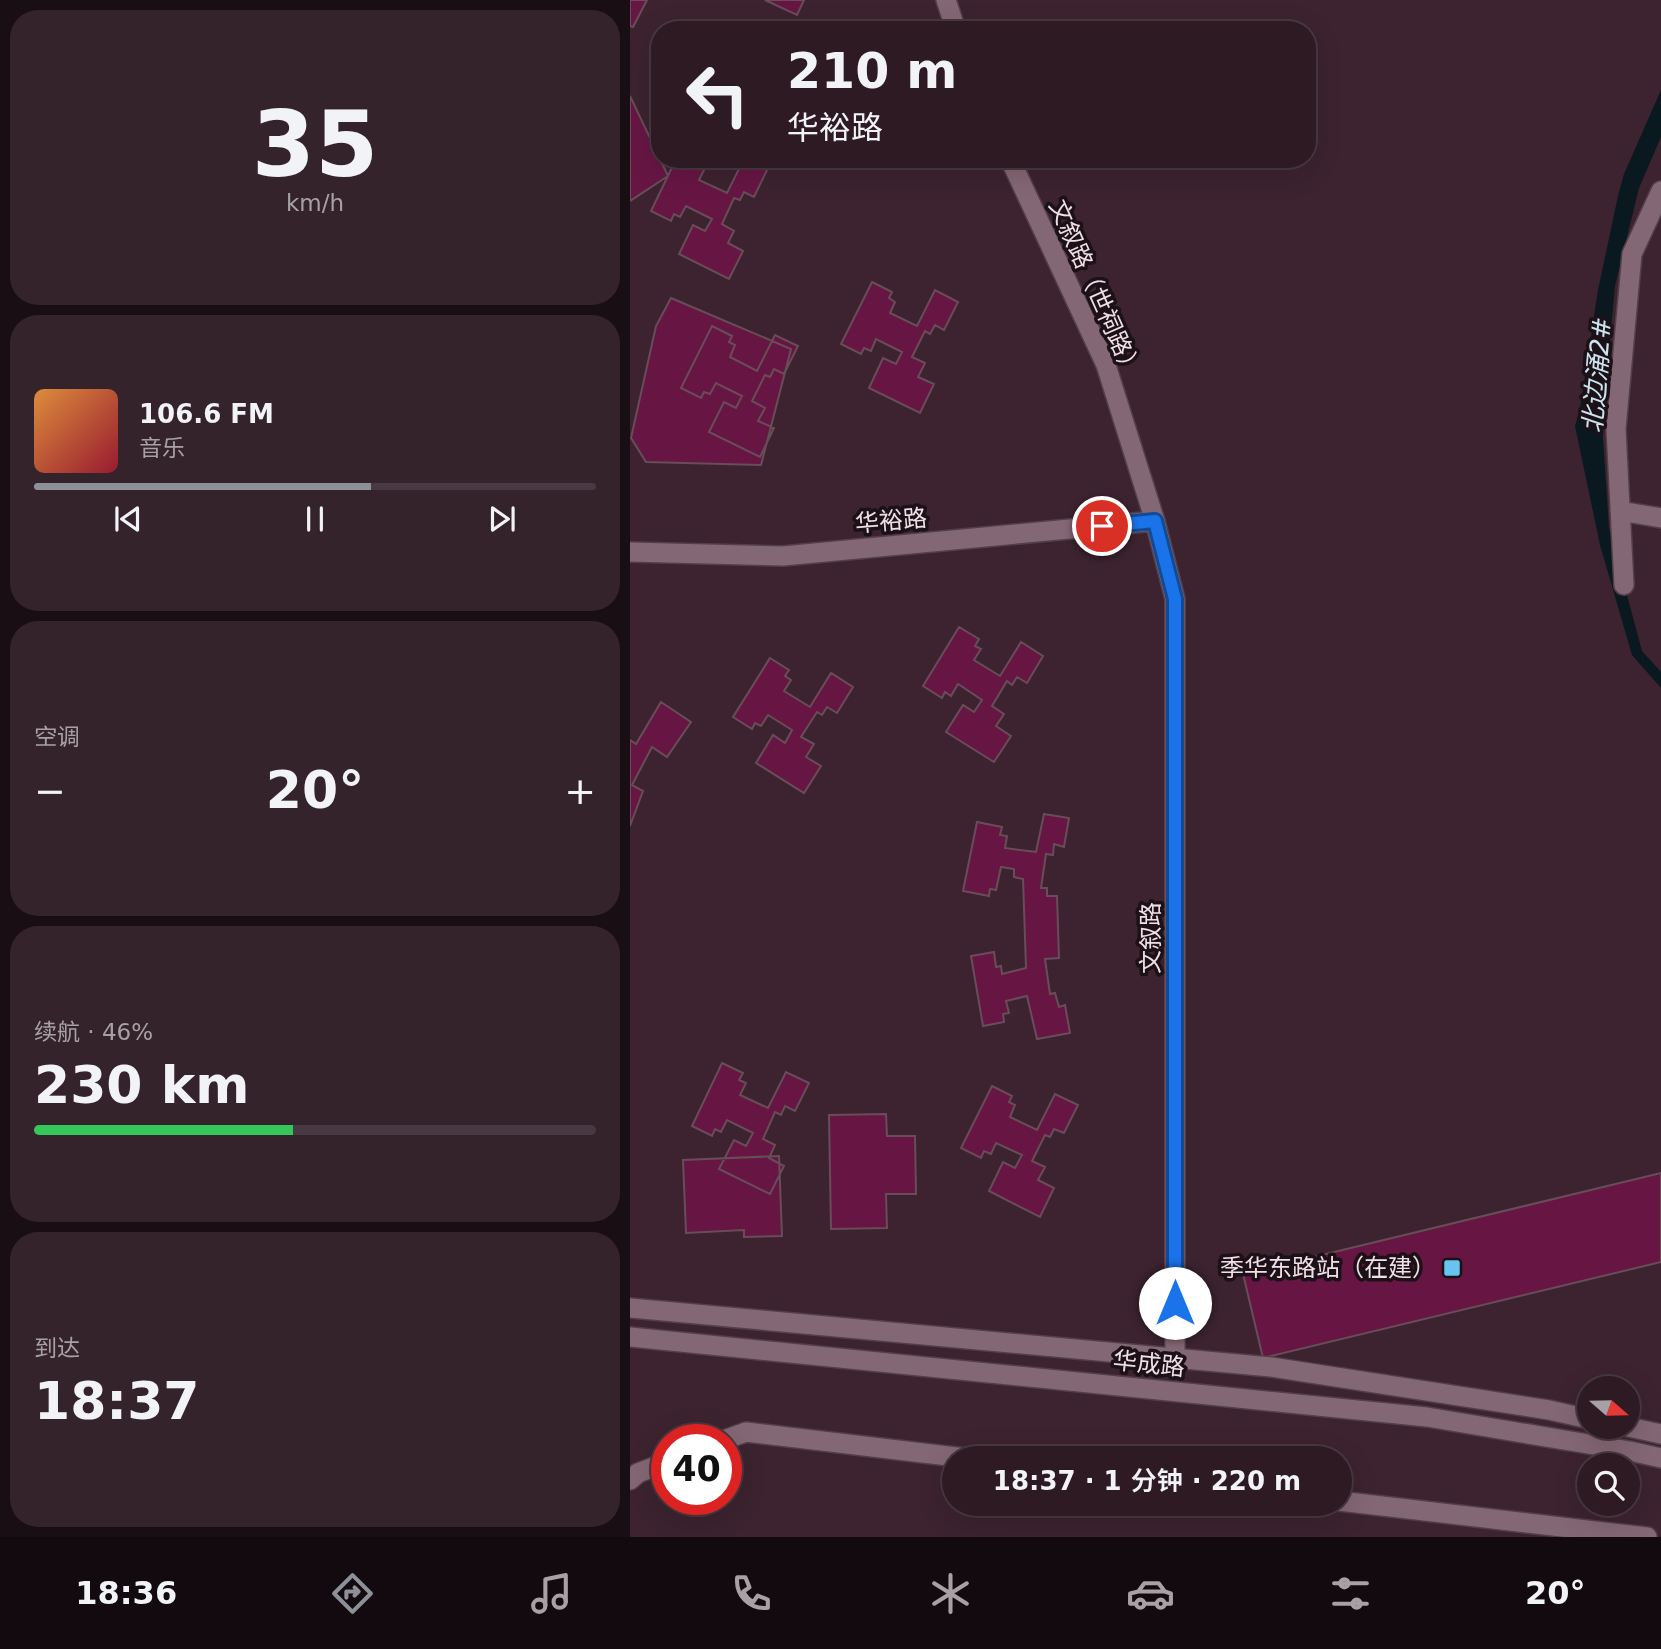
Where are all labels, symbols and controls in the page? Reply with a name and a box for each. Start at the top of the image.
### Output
text: 210 m [787,43,957,100]
icon: left [672,49,763,140]
text: 35 [252,92,378,197]
text: 华裕路 [787,109,883,147]
text: km/h [286,190,344,216]
street label: 文叙路（世祠路） [1043,196,1147,382]
water label: 北边涌2# [1577,316,1617,434]
text: 106.6 FM [139,399,274,429]
text: 音乐 [139,435,185,461]
pin [1072,496,1132,556]
icon: previous [109,500,147,538]
icon: pause [296,500,334,538]
icon: next [483,500,521,538]
street label: 华裕路 [854,504,928,538]
icon: arrive [1083,507,1121,545]
text: 空调 [34,724,80,750]
text: 20° [266,760,364,820]
text: − [34,769,66,813]
text: + [564,769,596,813]
street label: 文叙路 [1137,902,1165,974]
text: 续航 · 46% [34,1019,153,1045]
text: 230 km [34,1055,249,1115]
place label: 季华东路站（在建） [1220,1254,1436,1282]
marker: 季华东路站（在建） [1442,1258,1462,1278]
position arrow [1138,1266,1212,1340]
text: 到达 [34,1335,80,1361]
street label: 华成路 [1112,1346,1186,1382]
text: 18:37 [34,1371,200,1431]
north arrow [1577,1376,1640,1438]
map controls [1577,1376,1640,1516]
speed limit sign: 40 [651,1424,742,1515]
button: search [1577,1453,1640,1516]
text: 18:37 · 1 分钟 · 220 m [993,1466,1301,1496]
icon: directions [328,1569,377,1618]
icon: music [527,1569,576,1618]
icon: phone [727,1569,776,1618]
icon: climate [926,1569,975,1618]
icon: car [1126,1569,1175,1618]
icon: filters [1326,1569,1375,1618]
text: 18:36 [75,1574,177,1612]
text: 20° [1525,1574,1586,1612]

